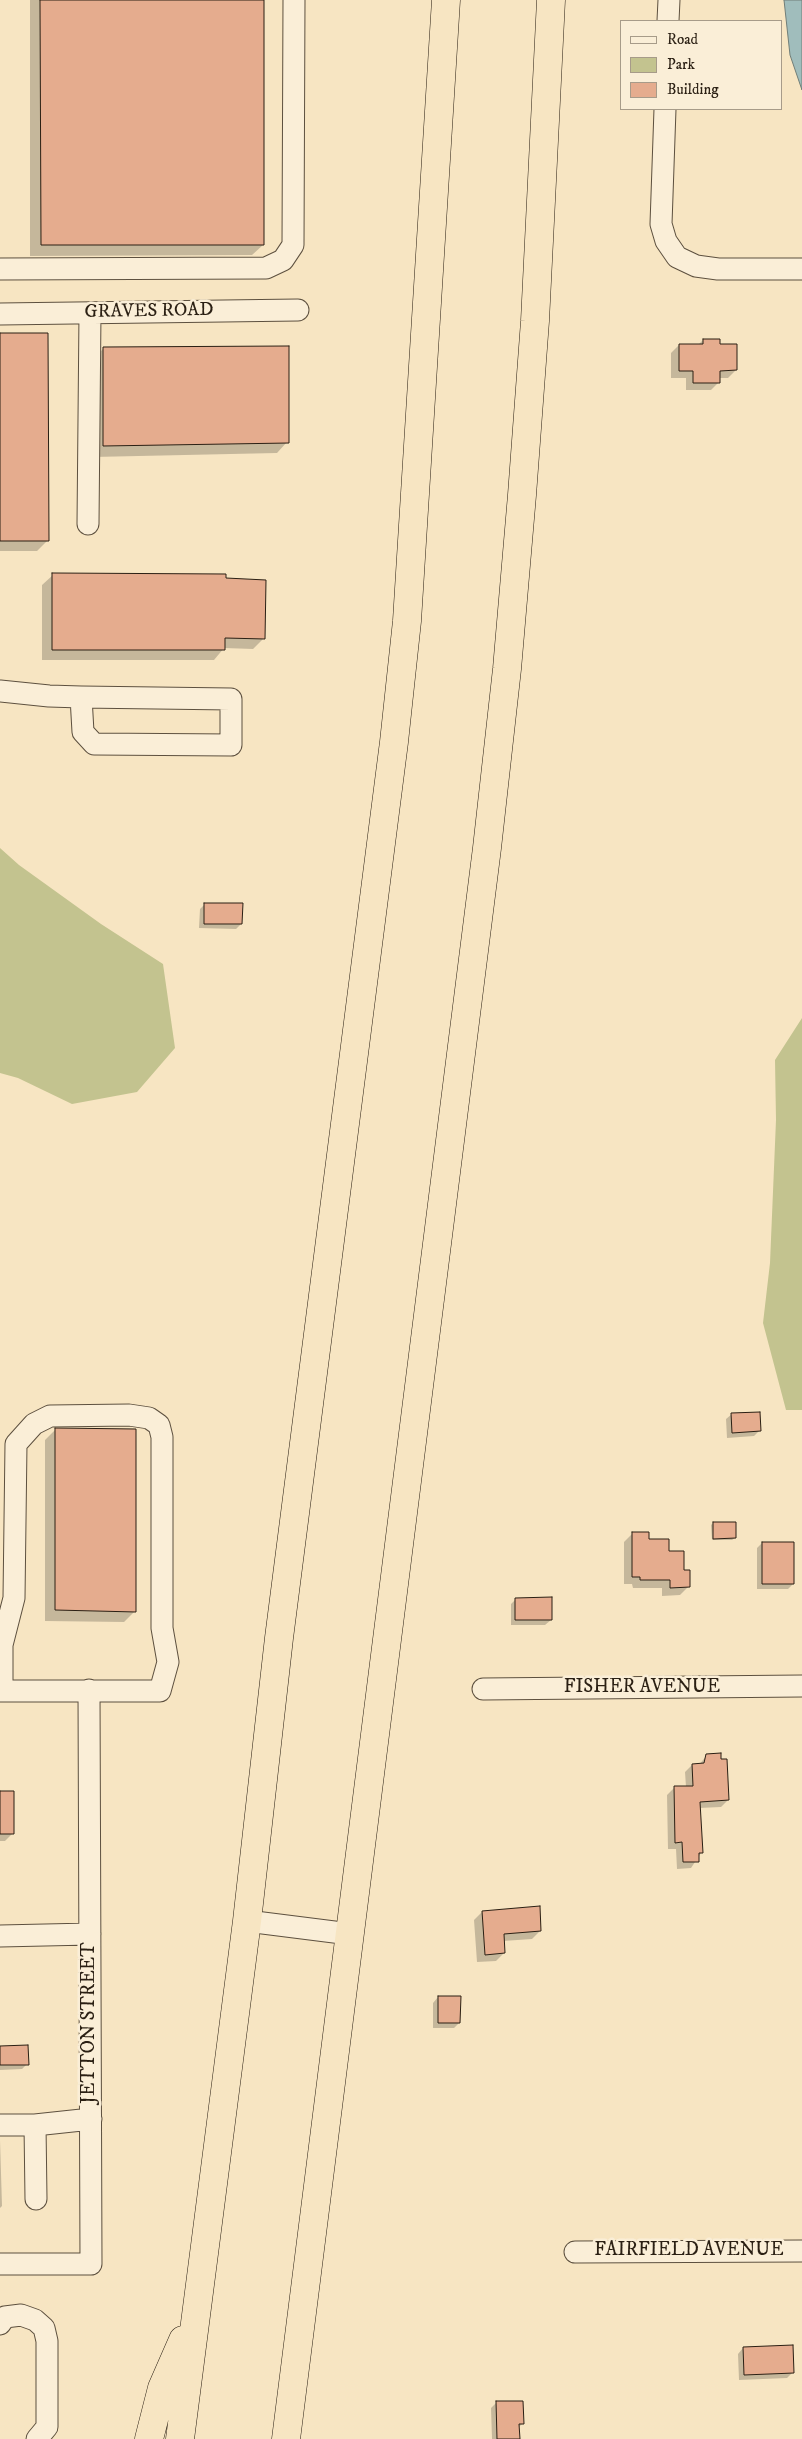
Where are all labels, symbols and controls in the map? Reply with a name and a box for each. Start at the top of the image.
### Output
legend [620,20,782,110]
text: Road [667,30,698,49]
text: Park [667,55,695,74]
text: Building [667,80,719,99]
street label: GRAVES ROAD [84,299,214,325]
street label: FISHER AVENUE [564,1677,720,1699]
street label: JETTON STREET [79,1942,101,2104]
street label: FAIRFIELD AVENUE [594,2240,784,2262]

